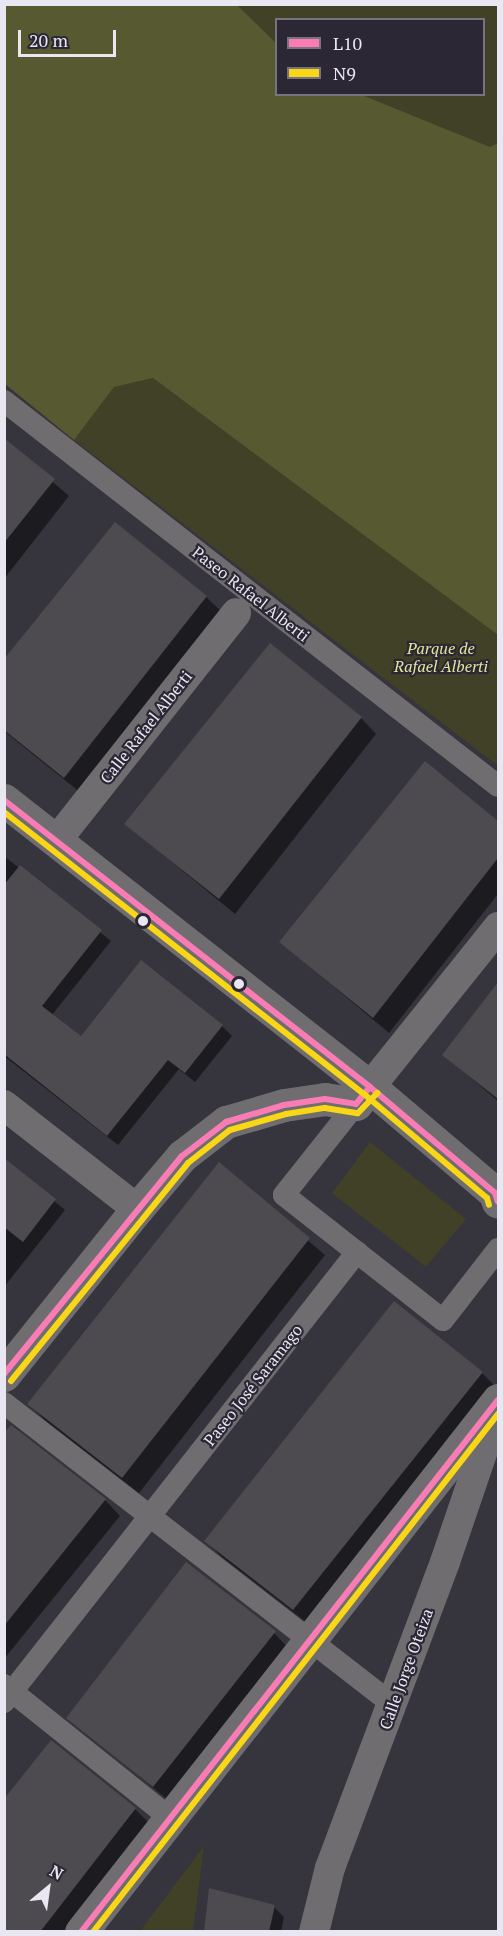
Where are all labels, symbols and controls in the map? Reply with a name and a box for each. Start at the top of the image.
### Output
scale bar [21,18,118,56]
legend [275,18,485,96]
text: 20 m [29,28,68,52]
text: L10 [333,31,362,55]
text: N9 [333,61,356,85]
street label: Paseo Rafael Alberti [189,542,313,646]
park label: Parque de Rafael Alberti [394,638,488,676]
street label: Calle Rafael Alberti [96,667,196,787]
unlabelled marker [137,915,149,927]
unlabelled marker [233,978,245,990]
street label: Paseo José Saramago [200,1321,306,1449]
street label: Calle Jorge Oteiza [375,1606,437,1732]
north arrow [18,1858,78,1918]
text: N [46,1860,67,1885]

